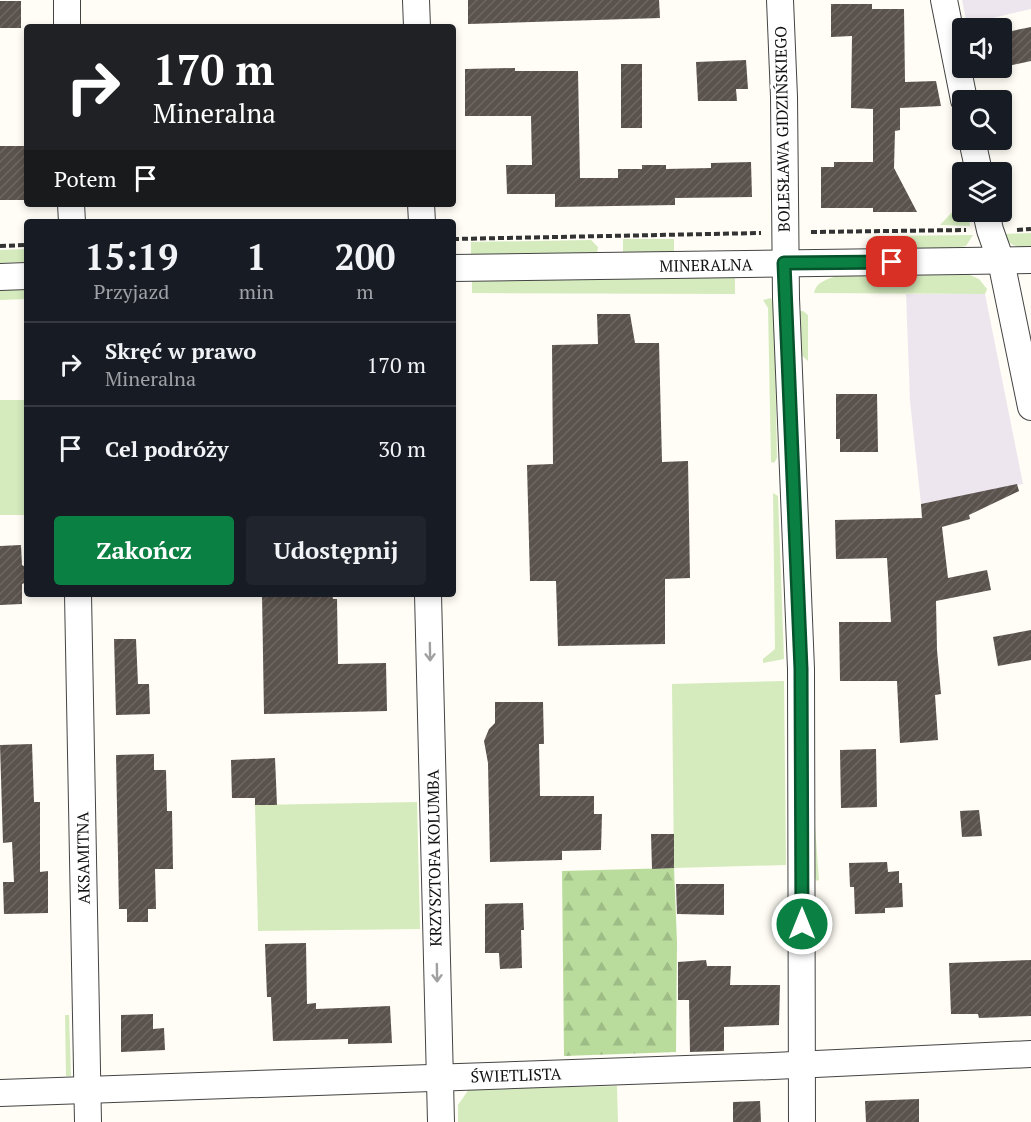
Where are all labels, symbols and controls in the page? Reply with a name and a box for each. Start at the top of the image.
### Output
map controls [952,18,1012,222]
button: sound [952,18,1012,78]
street label: BOLESŁAWA GIDZIŃSKIEGO [769,26,795,232]
text: 170 m [153,41,274,97]
icon: right [54,48,132,126]
button: search [952,90,1012,150]
text: Mineralna [153,95,276,131]
icon: arrive [129,162,162,195]
button: layers [952,162,1012,222]
text: Potem [54,164,117,193]
text: 15:19 [85,233,178,280]
text: 1 [246,233,267,280]
text: 200 [334,233,395,280]
pin [866,236,917,287]
icon: arrive [875,245,908,278]
street label: MINERALNA [659,253,753,277]
text: Przyjazd [93,278,169,305]
text: min [239,278,274,305]
text: m [356,278,374,305]
text: Skręć w prawo [105,336,256,365]
icon: right [54,348,87,381]
text: 170 m [366,350,426,379]
text: Mineralna [105,365,196,392]
icon: arrive [54,432,87,465]
text: Cel podróży [105,434,229,463]
text: 30 m [378,434,426,463]
button: Zakończ [54,516,234,585]
button: Udostępnij [246,516,426,585]
one-way arrow [424,642,435,662]
street label: KRZYSZTOFA KOLUMBA [421,769,447,947]
street label: AKSAMITNA [71,811,95,905]
position arrow [770,892,834,956]
one-way arrow [431,963,443,983]
street label: ŚWIETLISTA [470,1062,562,1088]

